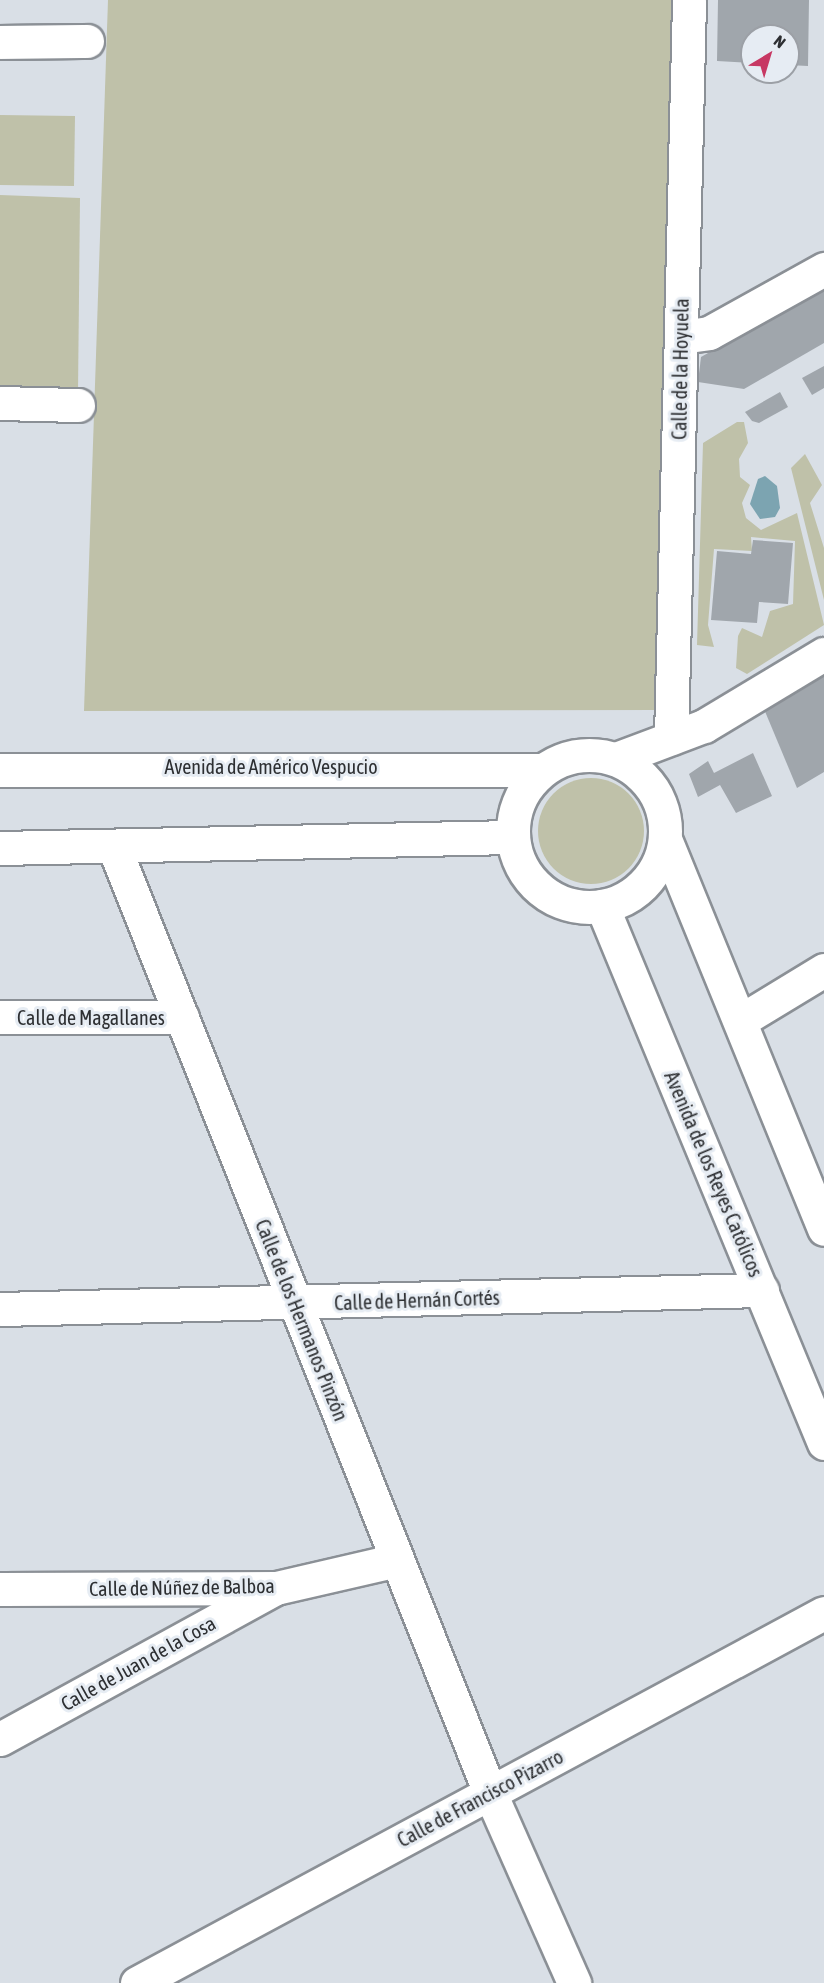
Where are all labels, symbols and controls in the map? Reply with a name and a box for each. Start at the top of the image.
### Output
north arrow [740,24,800,84]
text: N [771,31,789,51]
street label: Calle de la Hoyuela [667,298,693,440]
street label: Avenida de Américo Vespucio [164,754,378,778]
street label: Calle de Magallanes [17,1005,165,1029]
street label: Avenida de los Reyes Católicos [660,1068,768,1280]
street label: Calle de los Hermanos Pinzón [251,1216,353,1424]
street label: Calle de Hernán Cortés [334,1285,500,1315]
street label: Calle de Núñez de Balboa [89,1573,275,1601]
street label: Calle de Juan de la Cosa [57,1611,219,1715]
street label: Calle de Francisco Pizarro [393,1744,567,1852]

